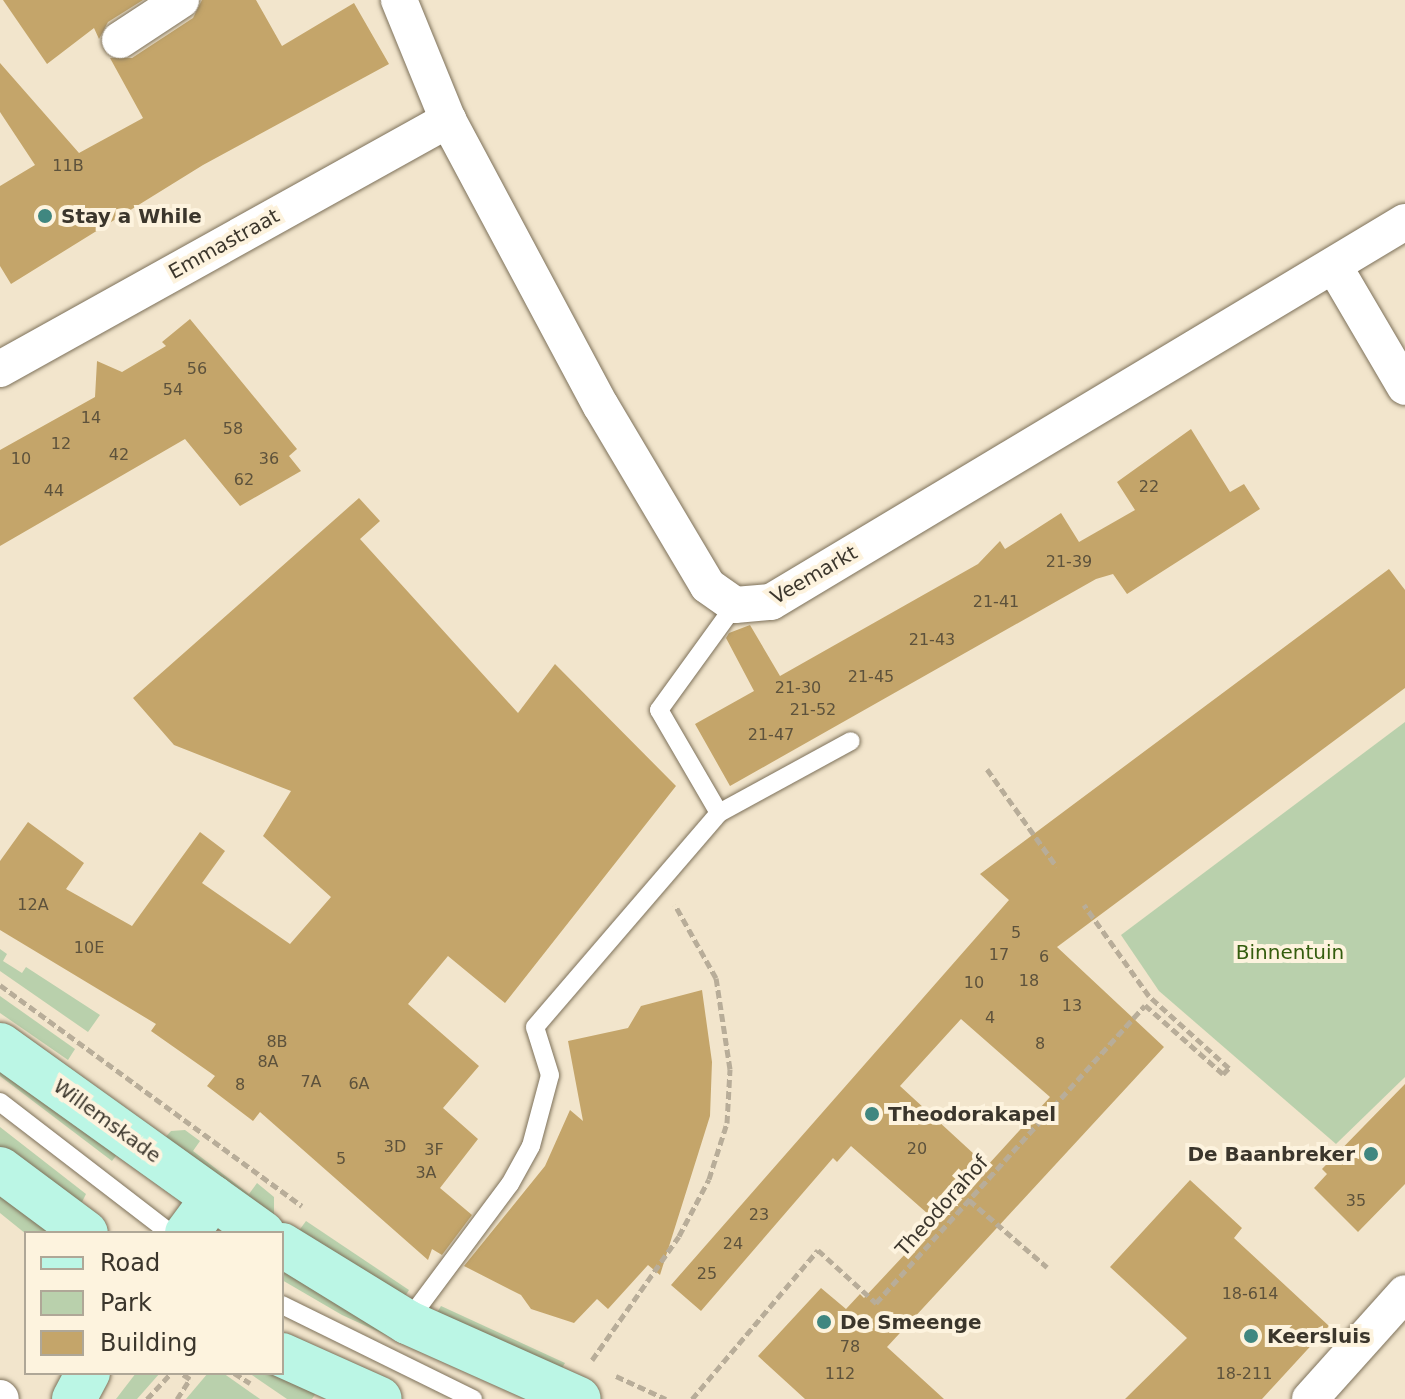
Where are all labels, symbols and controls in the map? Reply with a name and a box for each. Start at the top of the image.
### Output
house number: 11B [52,156,84,176]
place label: Stay a While [61,204,202,228]
street label: Emmastraat [165,204,283,284]
marker: Stay a While [36,207,54,225]
house number: 56 [187,359,207,379]
house number: 54 [163,380,183,400]
house number: 14 [81,408,101,428]
house number: 58 [223,419,243,439]
house number: 12 [51,434,71,454]
house number: 42 [109,445,129,465]
house number: 10 [11,449,31,469]
house number: 36 [259,449,279,469]
house number: 62 [234,470,254,490]
house number: 22 [1139,477,1159,497]
house number: 44 [44,481,64,501]
street label: Veemarkt [766,541,862,609]
house number: 21-39 [1046,552,1092,572]
house number: 21-41 [973,592,1019,612]
house number: 21-43 [909,630,955,650]
house number: 21-45 [848,667,894,687]
house number: 21-30 [775,678,821,698]
house number: 21-52 [790,700,836,720]
house number: 21-47 [748,725,794,745]
house number: 12A [17,895,49,915]
house number: 5 [1011,923,1021,943]
house number: 10E [74,938,104,958]
park label: Binnentuin [1236,940,1344,964]
house number: 17 [989,945,1009,965]
house number: 6 [1039,947,1049,967]
house number: 18 [1019,971,1039,991]
house number: 10 [964,973,984,993]
house number: 13 [1062,996,1082,1016]
house number: 4 [985,1008,995,1028]
house number: 8B [266,1032,288,1052]
house number: 8 [1035,1034,1045,1054]
house number: 8A [257,1052,279,1072]
house number: 7A [300,1072,322,1092]
street label: Willemskade [49,1074,165,1168]
house number: 6A [348,1074,370,1094]
house number: 8 [235,1075,245,1095]
place label: Theodorakapel [888,1102,1056,1126]
marker: Theodorakapel [863,1105,881,1123]
house number: 3D [384,1137,406,1157]
house number: 20 [907,1139,927,1159]
house number: 3F [424,1140,444,1160]
place label: De Baanbreker [1187,1142,1355,1166]
marker: De Baanbreker [1362,1145,1380,1163]
house number: 5 [336,1149,346,1169]
street label: Theodorahof [891,1151,993,1261]
house number: 3A [415,1163,437,1183]
house number: 35 [1346,1191,1366,1211]
house number: 23 [749,1205,769,1225]
legend [24,1231,284,1375]
house number: 24 [723,1234,743,1254]
text: Road [100,1249,160,1277]
house number: 25 [697,1264,717,1284]
house number: 18-614 [1222,1284,1278,1304]
text: Park [100,1289,152,1317]
place label: De Smeenge [840,1310,982,1334]
marker: De Smeenge [815,1313,833,1331]
place label: Keersluis [1267,1324,1371,1348]
marker: Keersluis [1242,1327,1260,1345]
text: Building [100,1329,197,1357]
house number: 78 [840,1337,860,1357]
house number: 112 [825,1364,855,1384]
house number: 18-211 [1216,1364,1272,1384]

